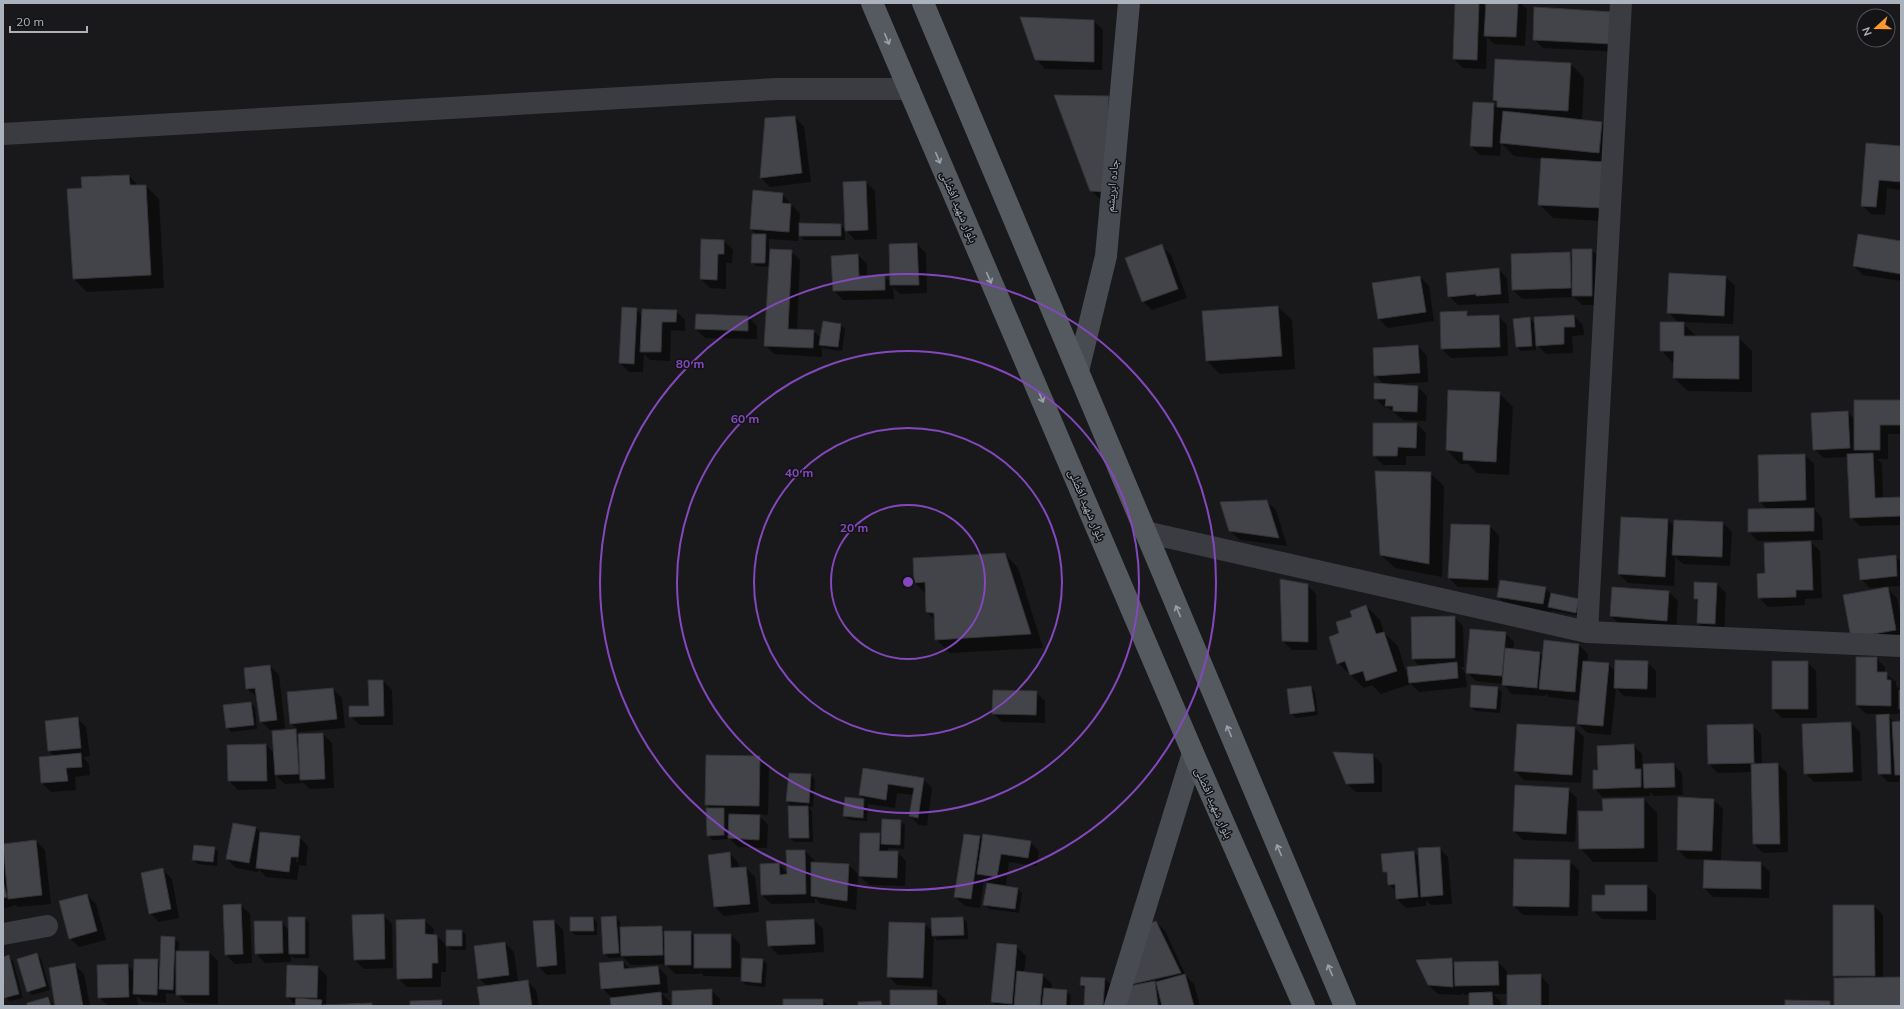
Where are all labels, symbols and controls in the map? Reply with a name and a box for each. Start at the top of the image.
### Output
scale bar [10,8,87,34]
north arrow [1856,8,1896,48]
text: 20 m [16,14,44,29]
text: N [1859,25,1875,38]
one-way arrow [884,32,892,44]
one-way arrow [935,152,943,164]
street label: جاده ابریشم [1102,158,1122,213]
street label: بلوار شهید افضلی [937,169,981,245]
one-way arrow [986,272,994,284]
text: 80 m [676,356,704,371]
one-way arrow [1037,391,1045,403]
text: 60 m [731,411,759,426]
text: 40 m [785,465,813,480]
street label: بلوار شهید افضلی [1065,467,1109,543]
text: 20 m [840,520,868,535]
centre of rings [901,575,915,589]
one-way arrow [1174,605,1182,617]
one-way arrow [1225,725,1232,737]
street label: بلوار شهید افضلی [1192,765,1237,841]
one-way arrow [1275,845,1283,857]
one-way arrow [1326,965,1333,977]

